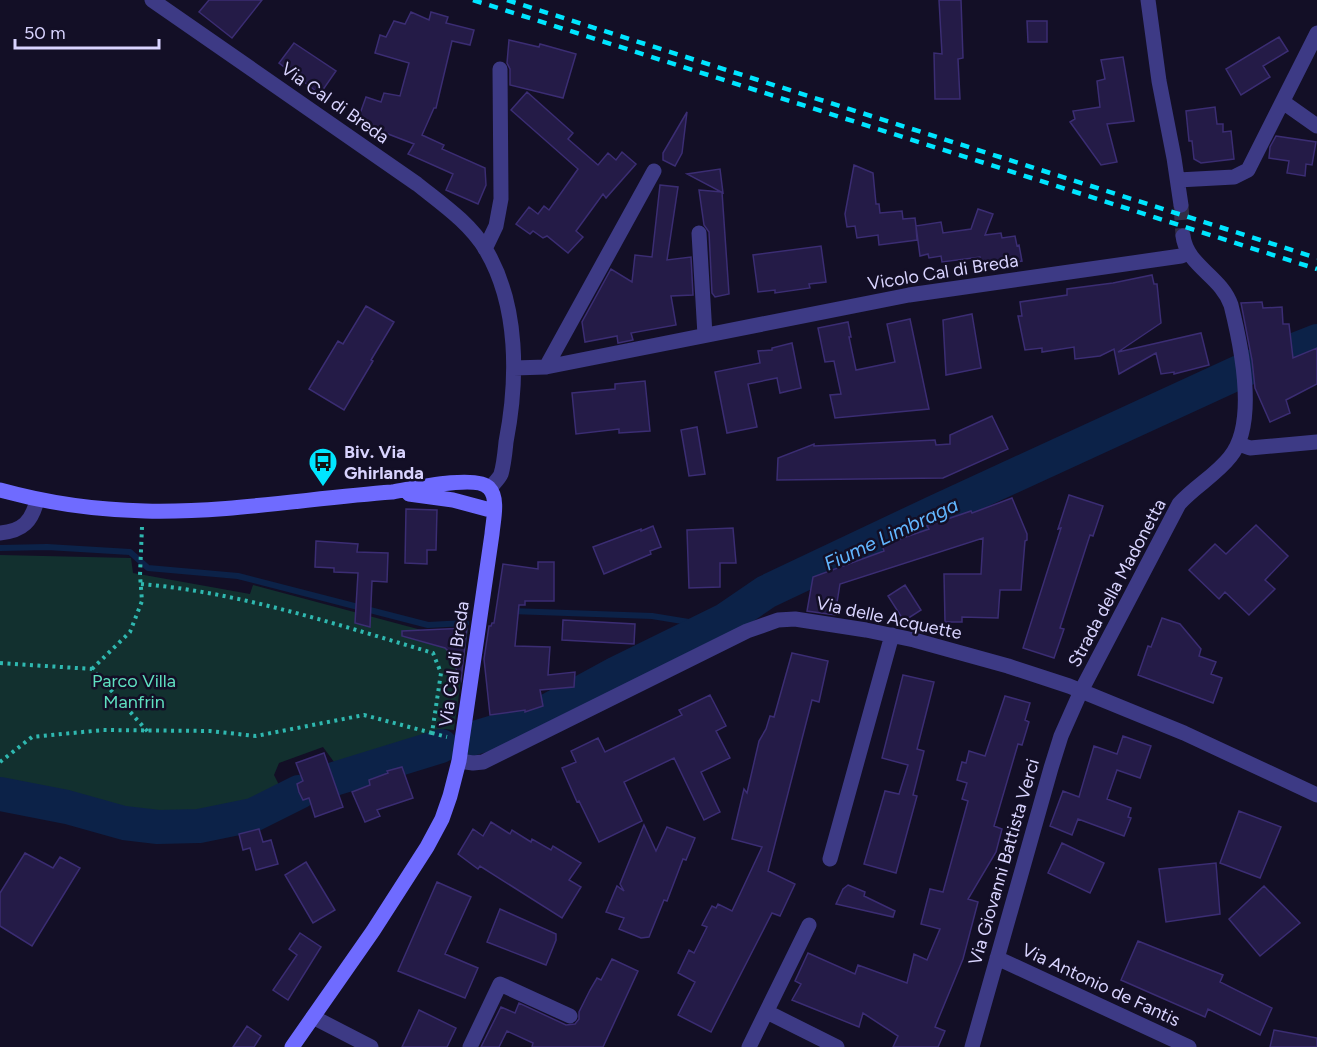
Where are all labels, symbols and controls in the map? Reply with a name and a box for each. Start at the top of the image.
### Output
scale bar [15,12,159,50]
text: 50 m [24,22,66,44]
street label: Via Cal di Breda [277,58,393,148]
street label: Vicolo Cal di Breda [866,249,1020,295]
place label: Biv. Via Ghirlanda [344,441,424,484]
bus stop icon: Biv. Via Ghirlanda [307,446,339,488]
water label: Fiume Limbraga [820,492,962,576]
street label: Strada della Madonetta [1063,495,1171,671]
street label: Via delle Acquette [814,592,964,644]
street label: Via Cal di Breda [434,600,474,728]
park label: Parco Villa Manfrin [92,670,176,713]
street label: Via Giovanni Battista Verci [964,756,1044,968]
street label: Via Antonio de Fantis [1018,939,1184,1031]

